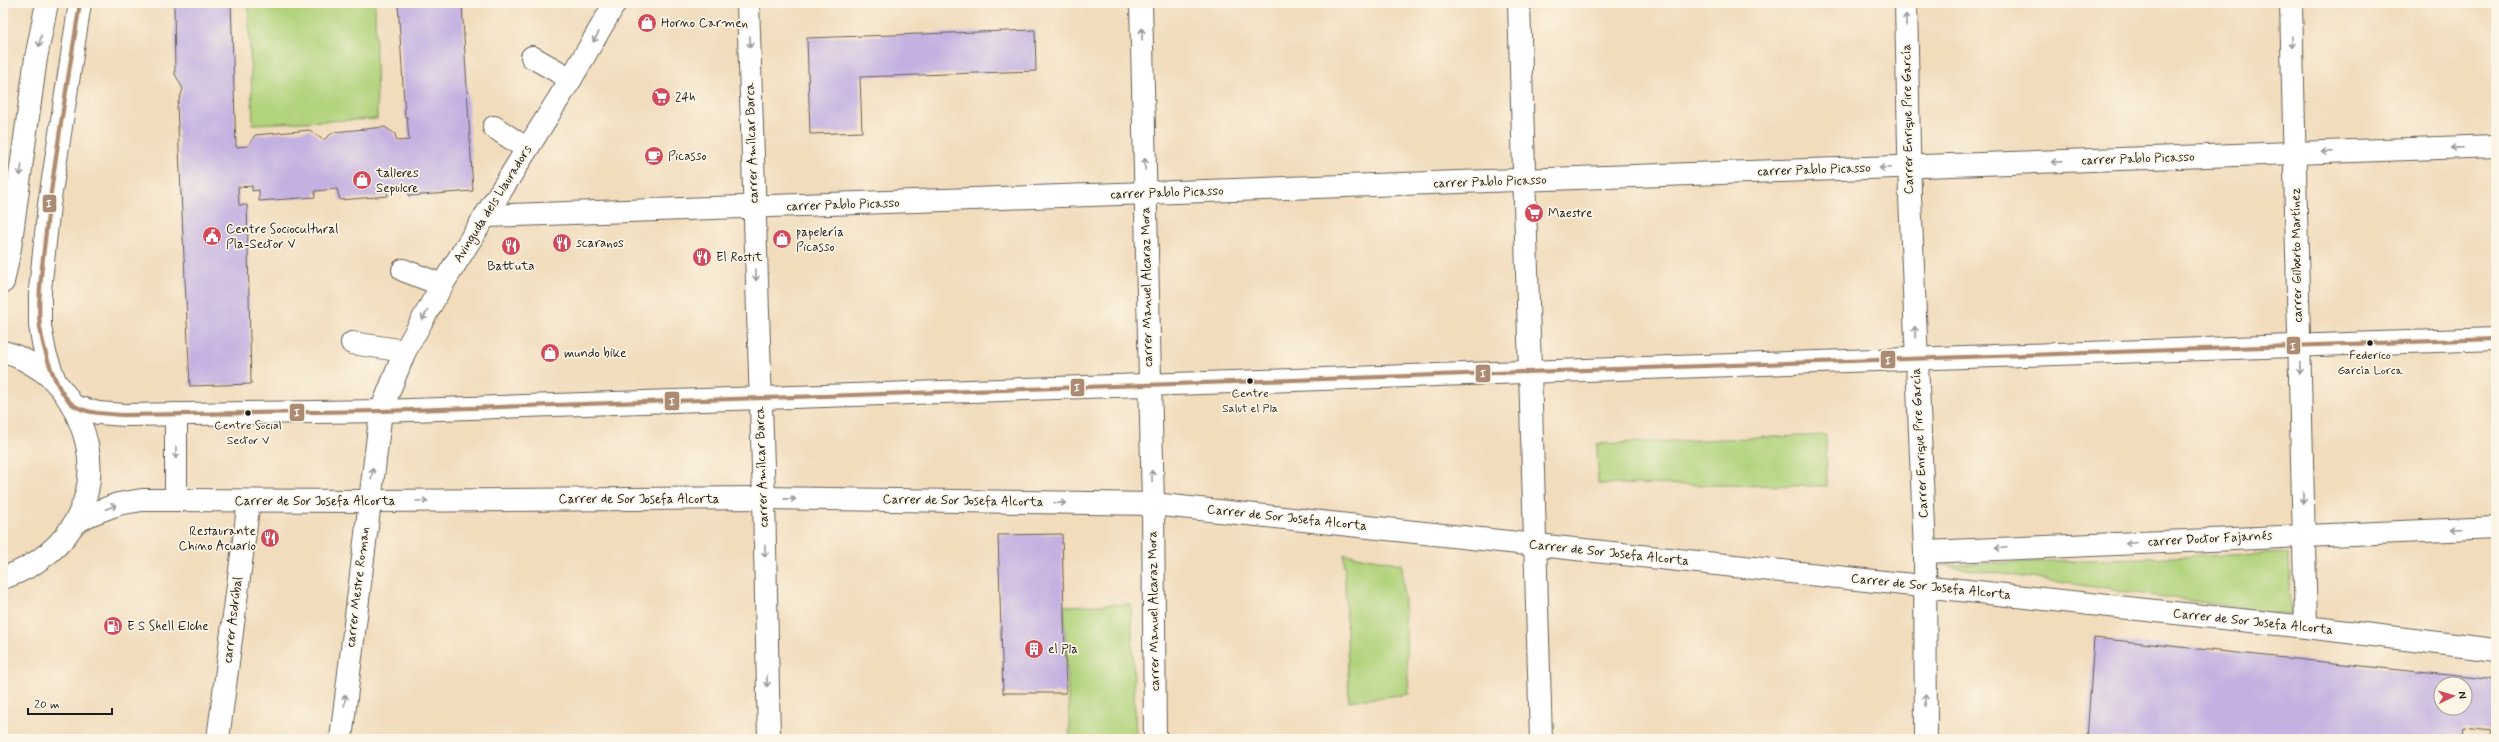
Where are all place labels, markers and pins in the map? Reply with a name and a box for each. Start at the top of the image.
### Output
shop icon: Horno Carmen [636,12,658,34]
place label: Horno Carmen [661,15,748,32]
supermarket icon: 24h [650,86,672,108]
place label: 24h [675,89,696,106]
cafe icon: Picasso [643,145,665,167]
place label: Picasso [668,148,706,165]
place label: talleres Sepulcre [375,165,419,197]
shop icon: talleres Sepulcre [351,169,373,191]
supermarket icon: Maestre [1523,202,1545,224]
place label: Maestre [1548,205,1592,222]
place label: Centre Sociocultural Pla-Sector V [226,221,338,253]
place label: papelería Picasso [796,224,844,256]
public building icon: Centre Sociocultural Pla-Sector V [201,225,223,247]
shop icon: papelería Picasso [771,228,793,250]
restaurant icon: scaranos [551,232,573,254]
restaurant icon: Battuta [500,235,522,257]
place label: scaranos [576,235,624,252]
restaurant icon: El Rostit [691,246,713,268]
place label: El Rostit [716,249,763,266]
place label: Battuta [487,258,535,275]
marker: Federico García Lorca [2365,338,2375,348]
shop icon: mundo bike [539,342,561,364]
place label: mundo bike [564,345,626,362]
place label: Federico García Lorca [2337,348,2403,379]
marker: Centre Salut el Pla [1245,376,1255,386]
place label: Centre Salut el Pla [1222,386,1278,417]
marker: Centre Social Sector V [243,408,253,418]
place label: Centre Social Sector V [214,418,282,449]
place label: Restaurante Chino Acuario [179,523,256,555]
restaurant icon: Restaurante Chino Acuario [259,527,281,549]
fuel station icon: E S Shell Elche [102,615,124,637]
place label: E S Shell Elche [127,618,209,635]
building icon: el Pla [1023,638,1045,660]
place label: el Pla [1048,641,1078,658]

